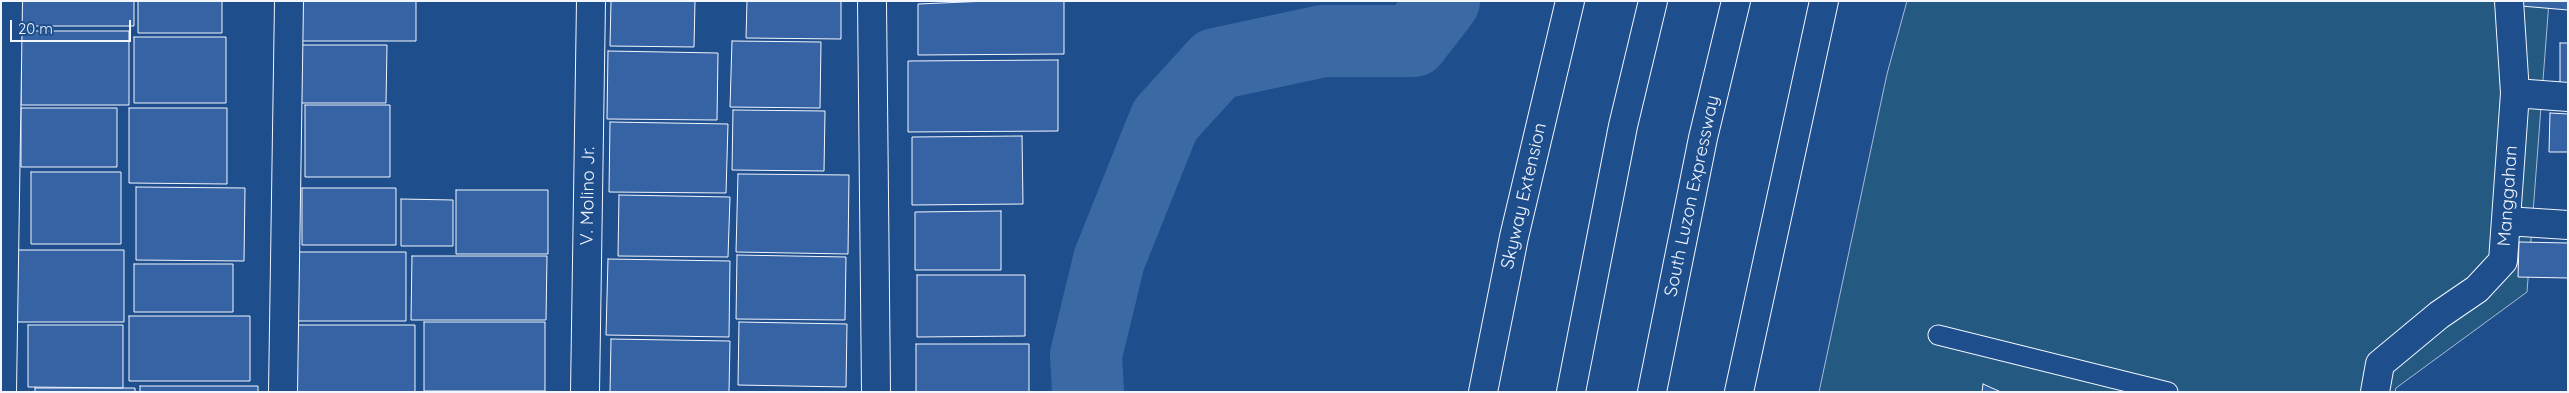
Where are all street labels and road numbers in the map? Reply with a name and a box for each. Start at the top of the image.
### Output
street label: South Luzon Expressway [1660,93,1724,299]
street label: Skyway Extension [1497,121,1551,271]
street label: Manggahan [2494,145,2522,247]
street label: V. Molino Jr. [576,146,600,246]

